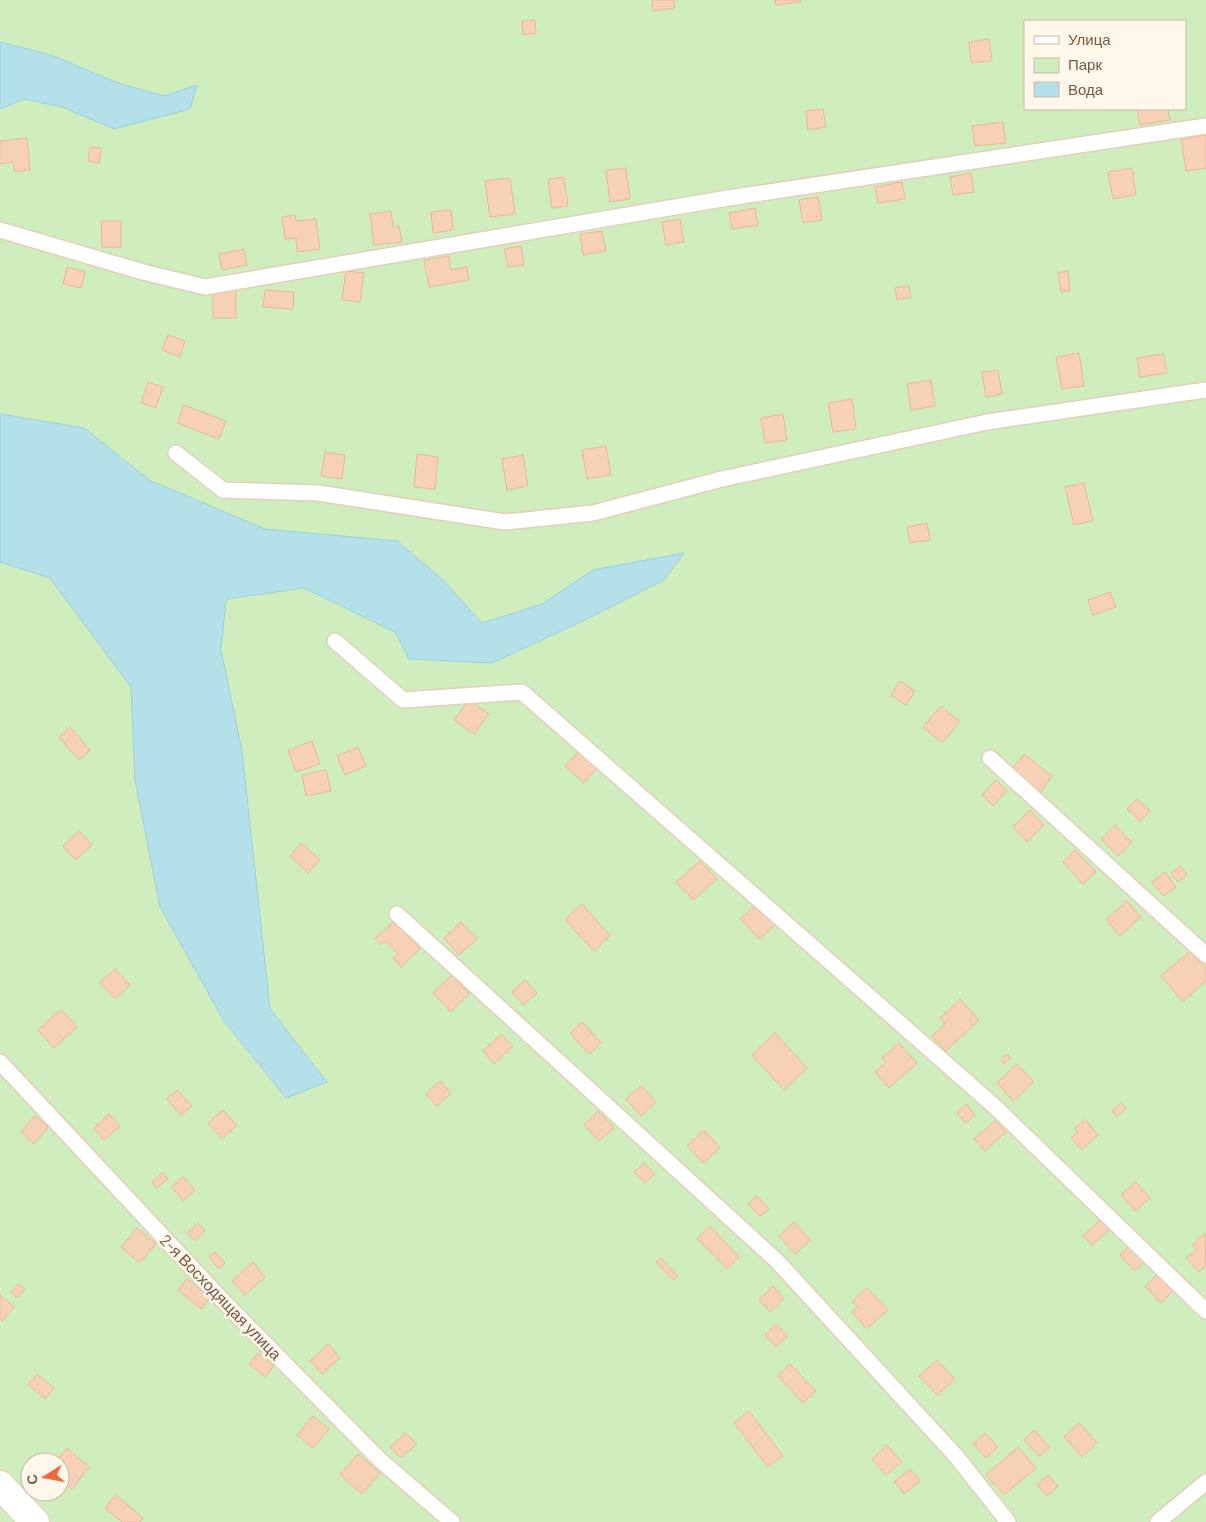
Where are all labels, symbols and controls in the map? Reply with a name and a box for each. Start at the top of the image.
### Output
legend [1024,20,1186,110]
text: Улица [1068,30,1111,48]
text: Парк [1068,55,1102,73]
text: Вода [1068,80,1104,98]
street label: 2-я Восходящая улица [157,1230,286,1363]
north arrow [20,1452,70,1502]
text: С [22,1473,41,1486]

